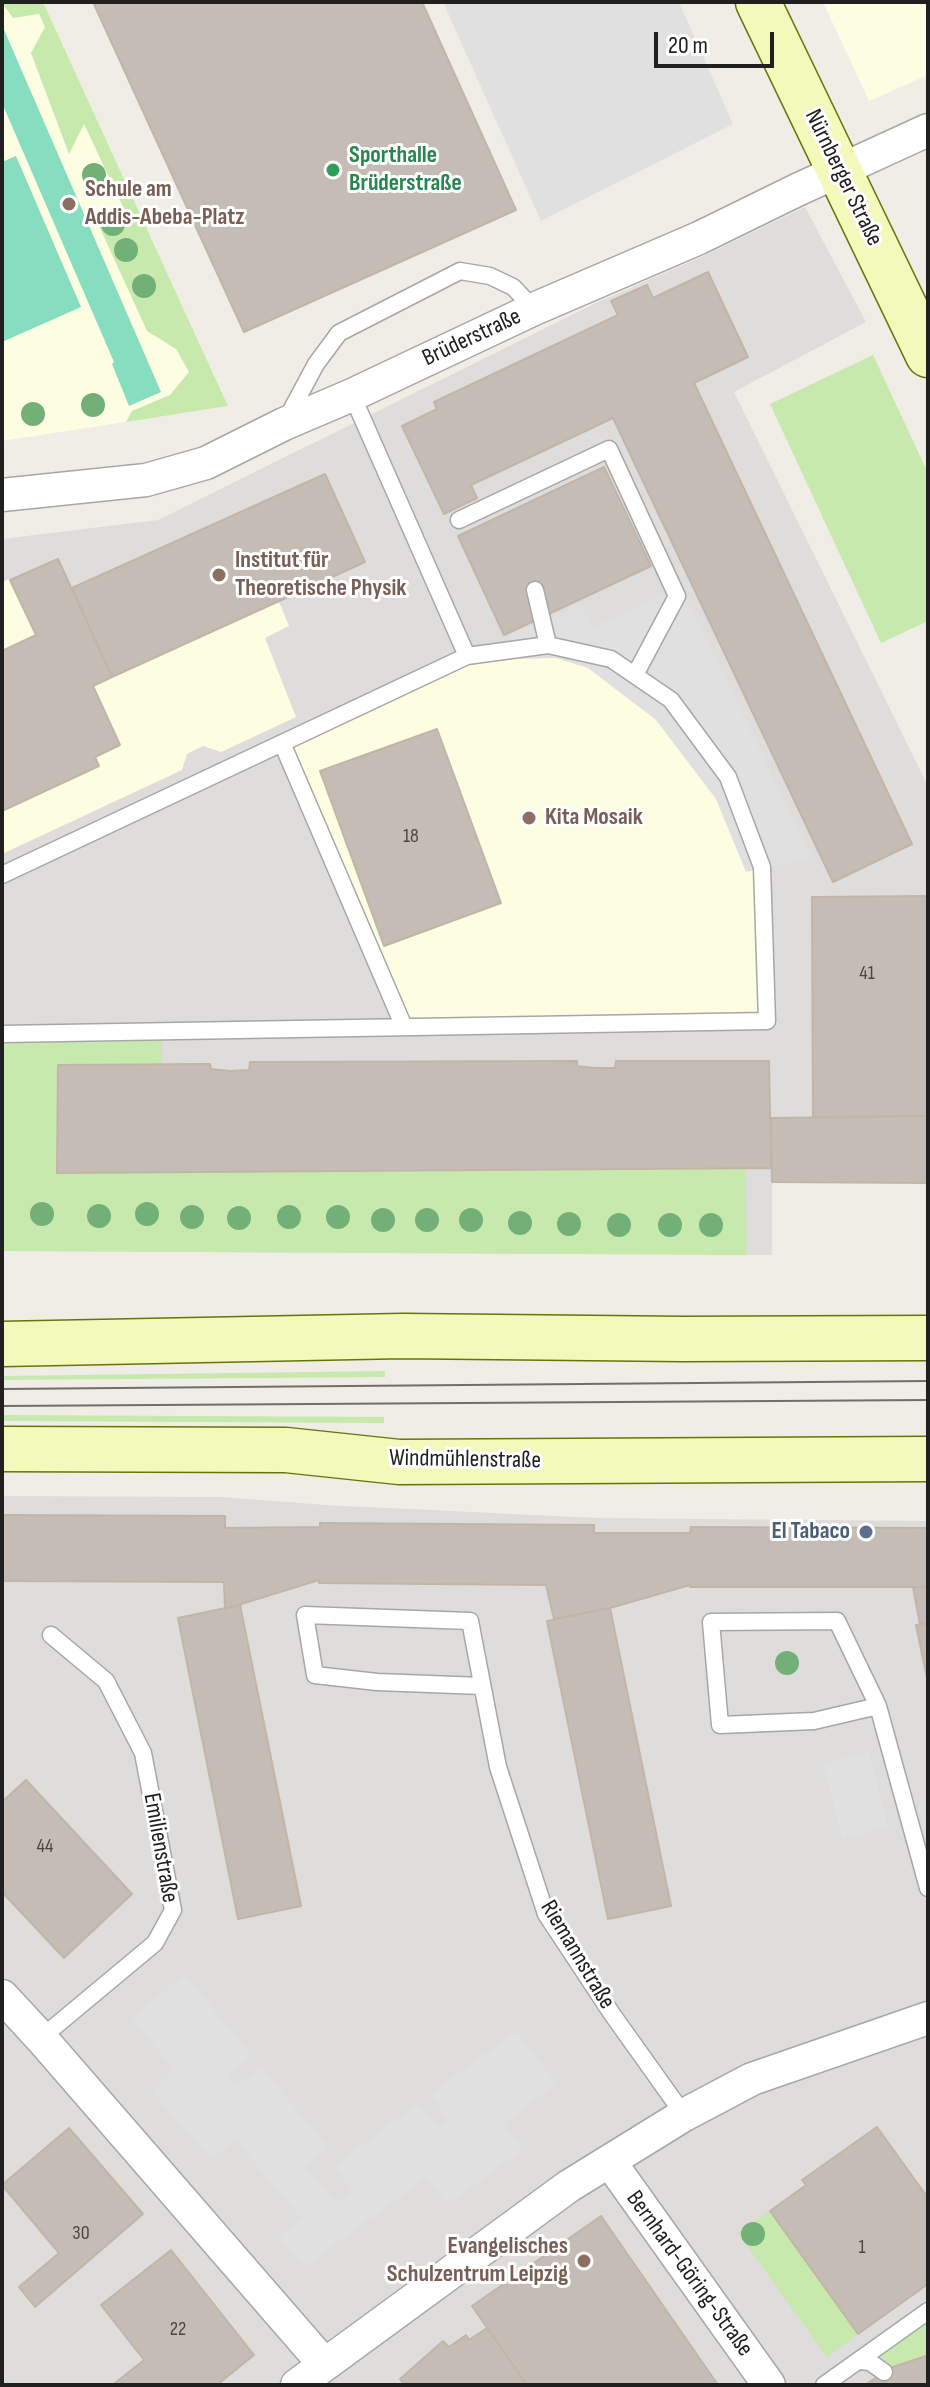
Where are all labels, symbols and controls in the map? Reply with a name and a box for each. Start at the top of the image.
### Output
scale bar [658,16,778,66]
text: 20 m [668,31,708,60]
street label: Nürnberger Straße [798,105,888,251]
place label: Sporthalle Brüderstraße [349,142,462,198]
marker: Sporthalle Brüderstraße [324,161,342,179]
place label: Schule am Addis-Abeba-Platz [85,176,245,232]
marker: Schule am Addis-Abeba-Platz [60,195,78,213]
street label: Brüderstraße [418,303,526,373]
place label: Institut für Theoretische Physik [235,547,406,603]
marker: Institut für Theoretische Physik [210,566,228,584]
place label: Kita Mosaik [545,804,643,832]
marker: Kita Mosaik [520,809,538,827]
house number: 18 [403,825,419,849]
house number: 41 [859,962,875,986]
street label: Windmühlenstraße [389,1444,541,1476]
place label: El Tabaco [771,1518,850,1546]
marker: El Tabaco [857,1523,875,1541]
street label: Emilienstraße [136,1791,184,1905]
house number: 44 [37,1835,53,1859]
street label: Riemannstraße [533,1895,621,2015]
street label: Bernhard-Göring-Straße [619,2186,759,2362]
house number: 30 [72,2222,90,2246]
place label: Evangelisches Schulzentrum Leipzig [387,2233,568,2289]
house number: 1 [859,2236,865,2260]
marker: Evangelisches Schulzentrum Leipzig [575,2252,593,2270]
house number: 22 [170,2318,186,2342]

